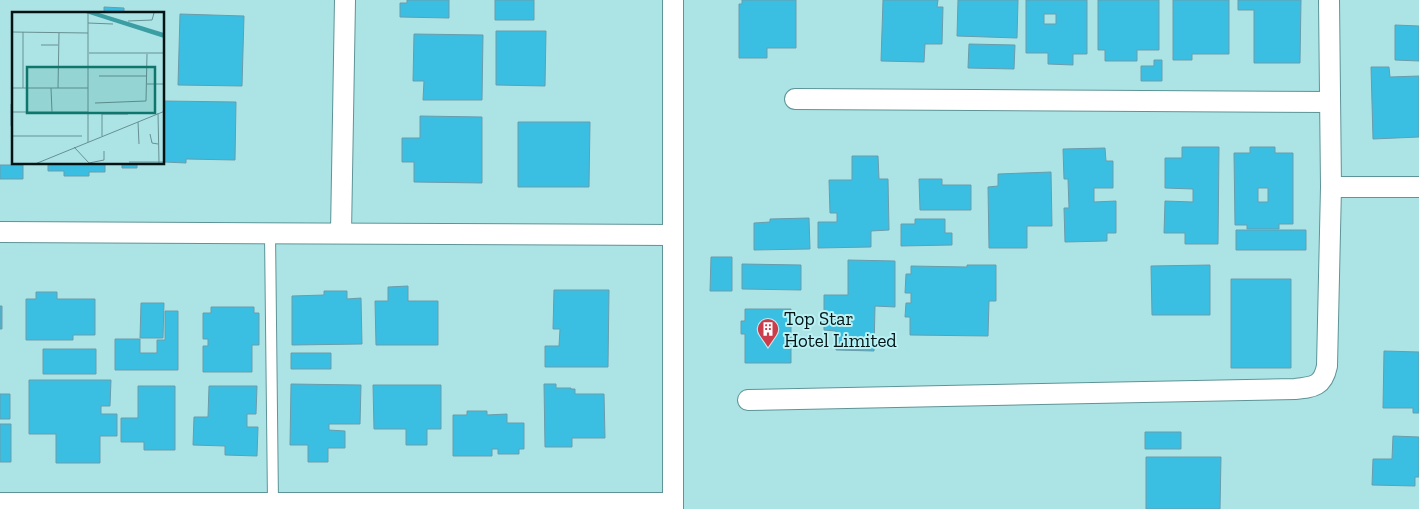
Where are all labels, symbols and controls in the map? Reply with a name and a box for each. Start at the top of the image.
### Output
inset map [12,12,165,165]
place label: Top Star Hotel Limited [784,307,897,352]
building icon: Top Star Hotel Limited [756,317,780,348]

